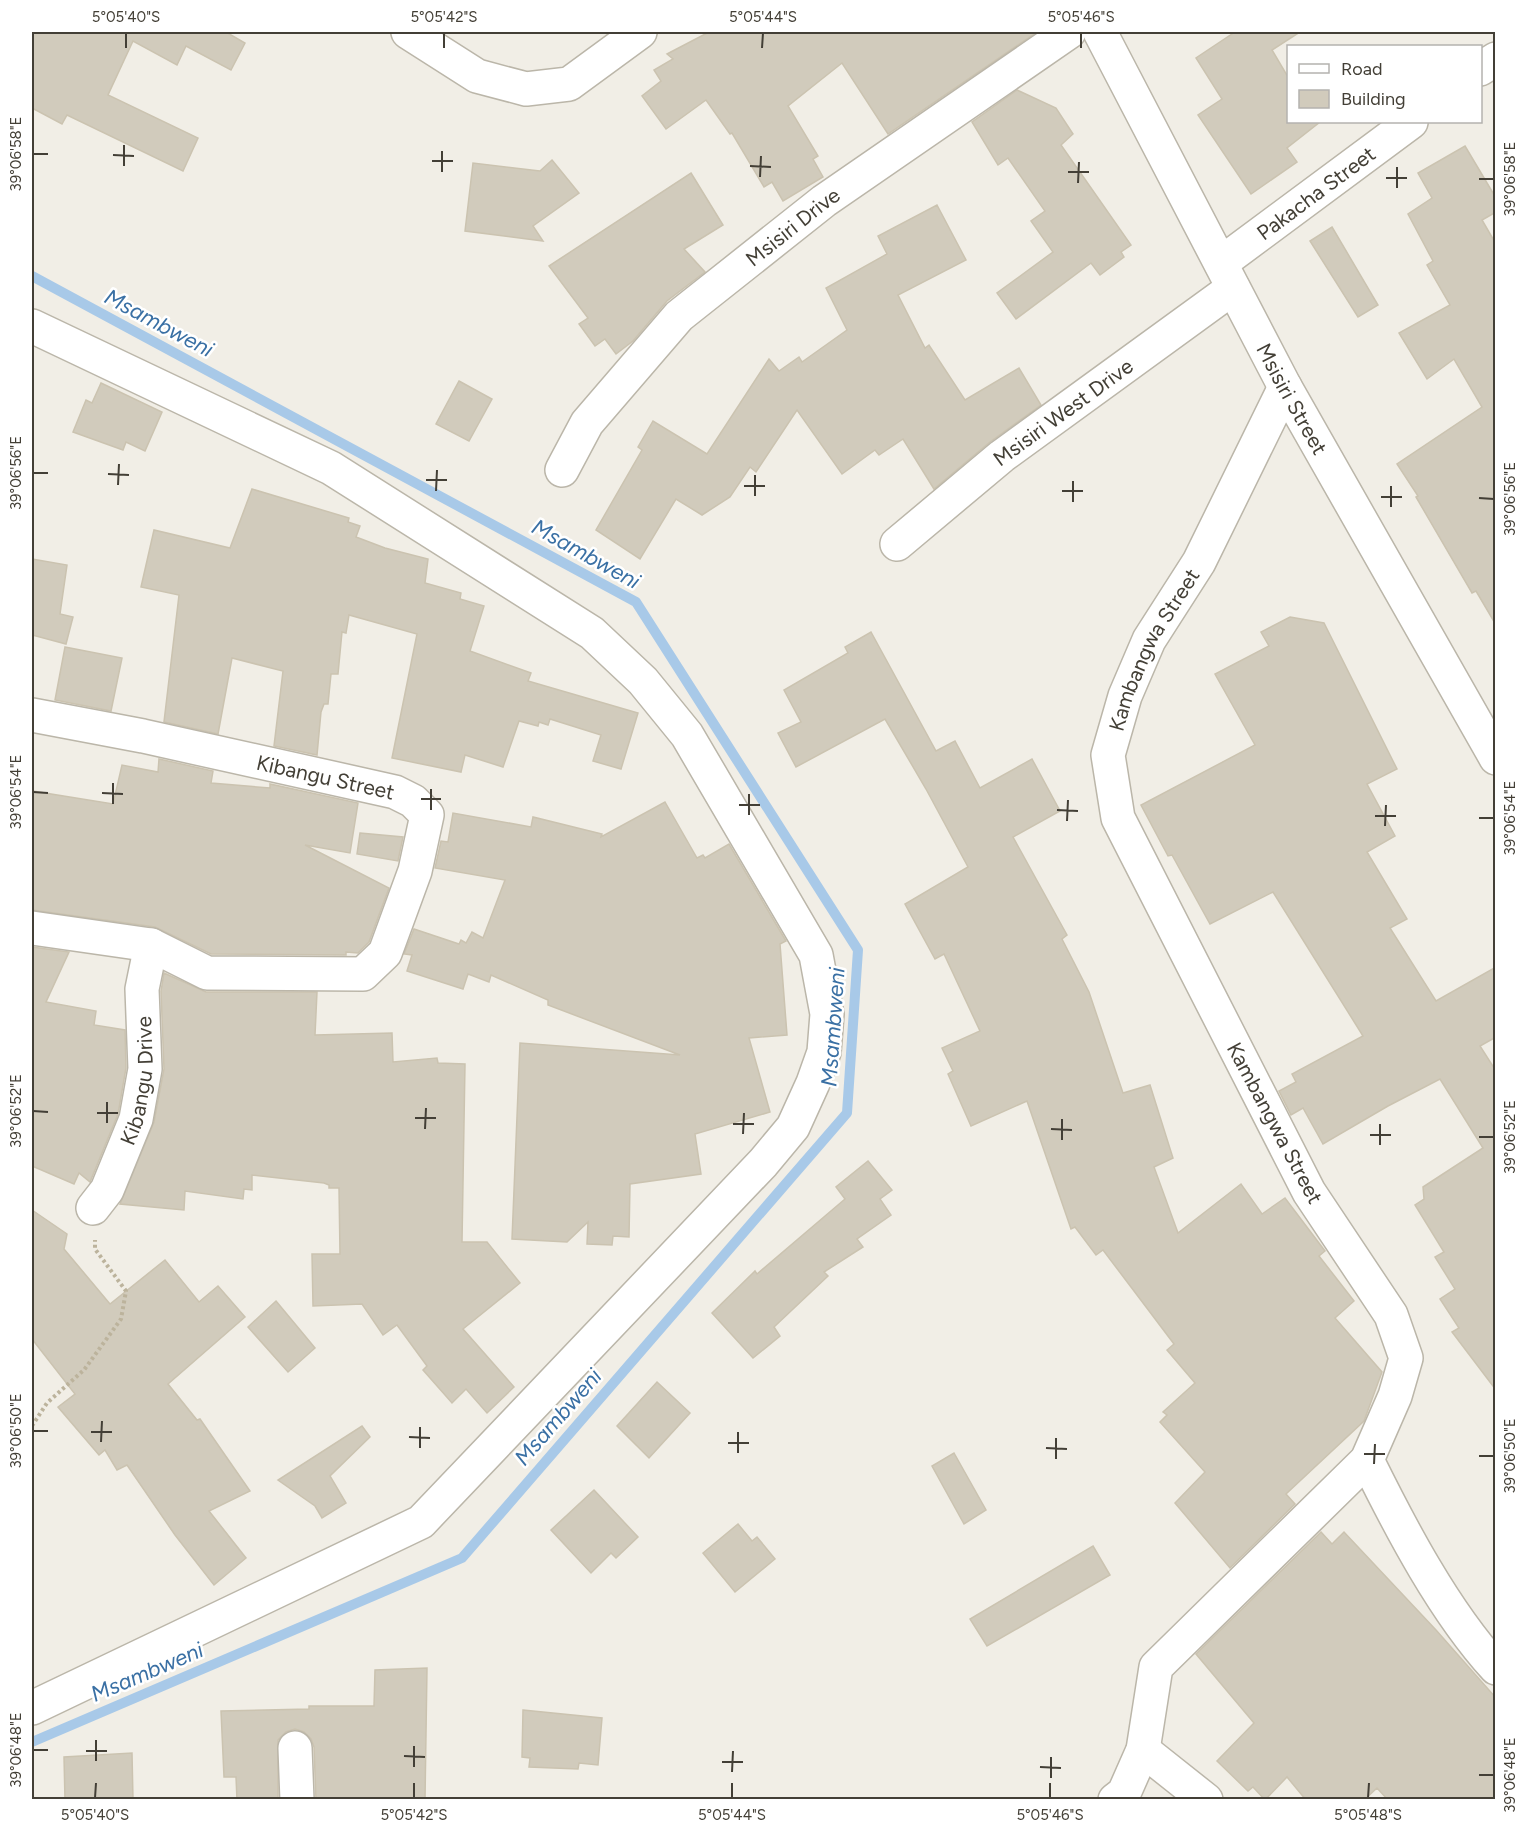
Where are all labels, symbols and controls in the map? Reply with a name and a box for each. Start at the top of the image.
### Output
text: 5°05'40"S [92,8,160,26]
text: 5°05'42"S [410,8,478,26]
text: 5°05'44"S [729,8,797,26]
text: 5°05'46"S [1047,8,1115,26]
legend [1287,45,1482,123]
text: Road [1341,58,1382,80]
text: Building [1341,88,1406,110]
text: 39°06'58"E [7,117,25,191]
street label: Pakacha Street [1252,141,1380,245]
text: 39°06'58"E [1501,142,1519,216]
street label: Msisiri Drive [740,182,844,271]
water label: Msambweni [100,283,219,363]
street label: Msisiri Street [1252,339,1333,459]
street label: Msisiri West Drive [988,353,1137,471]
text: 39°06'56"E [7,436,25,510]
text: 39°06'56"E [1501,462,1519,536]
water label: Msambweni [527,513,646,595]
street label: Kambangwa Street [1103,564,1204,734]
street label: Kibangu Street [254,749,397,804]
text: 39°06'54"E [7,755,25,829]
text: 39°06'54"E [1501,781,1519,855]
water label: Msambweni [815,965,851,1088]
street label: Kibangu Drive [114,1016,158,1148]
street label: Kambangwa Street [1222,1038,1328,1208]
text: 39°06'52"E [7,1074,25,1148]
text: 39°06'52"E [1501,1100,1519,1174]
water label: Msambweni [509,1362,608,1471]
text: 39°06'50"E [7,1393,25,1469]
text: 39°06'50"E [1501,1418,1519,1494]
water label: Msambweni [87,1636,208,1708]
text: 39°06'48"E [7,1712,25,1788]
text: 39°06'48"E [1501,1737,1519,1813]
text: 5°05'40"S [61,1806,129,1824]
text: 5°05'42"S [380,1806,448,1824]
text: 5°05'44"S [698,1806,766,1824]
text: 5°05'46"S [1016,1806,1084,1824]
text: 5°05'48"S [1334,1806,1402,1824]

